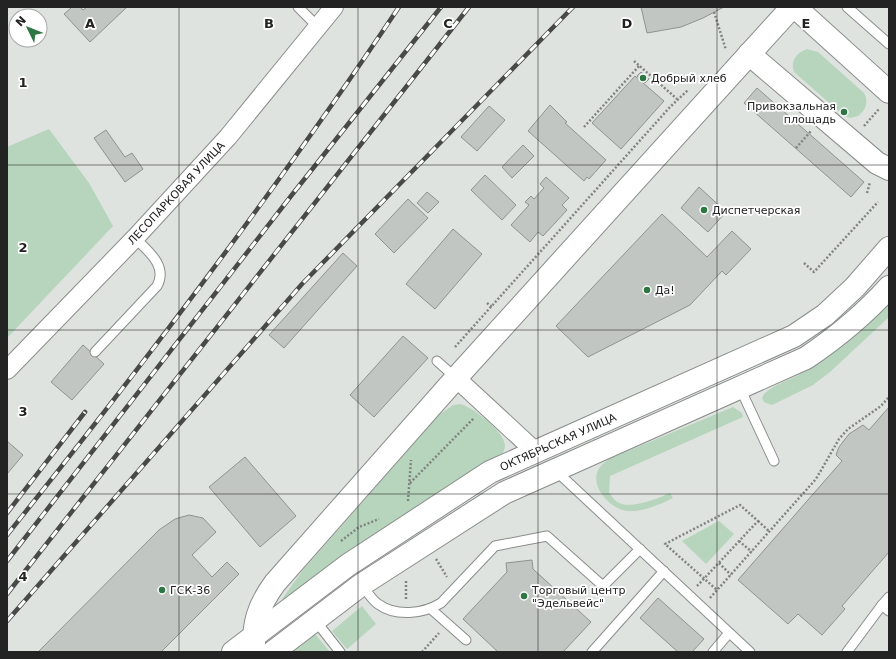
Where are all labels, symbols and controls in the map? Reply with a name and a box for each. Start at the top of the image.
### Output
north arrow [8,8,48,48]
text: N [13,14,29,29]
text: A [85,16,95,31]
text: B [264,16,274,31]
text: C [443,16,453,31]
text: D [622,16,633,31]
text: E [802,16,810,31]
place label: Добрый хлеб [651,72,727,85]
marker: Добрый хлеб [638,73,648,83]
text: 1 [18,75,28,90]
place label: Привокзальная площадь [747,100,836,126]
marker: Привокзальная площадь [839,107,849,117]
street label: ЛЕСОПАРКОВАЯ УЛИЦА [125,139,228,247]
place label: Диспетчерская [712,204,800,217]
marker: Диспетчерская [699,205,709,215]
text: 2 [18,240,28,255]
place label: Да! [655,284,675,297]
marker: Да! [642,285,652,295]
text: 3 [18,404,28,419]
street label: ОКТЯБРЬСКАЯ УЛИЦА [498,411,619,474]
text: 4 [18,569,28,584]
place label: ГСК-36 [170,584,210,597]
place label: Торговый центр "Эдельвейс" [531,584,626,610]
marker: ГСК-36 [157,585,167,595]
marker: Торговый центр "Эдельвейс" [519,591,529,601]

